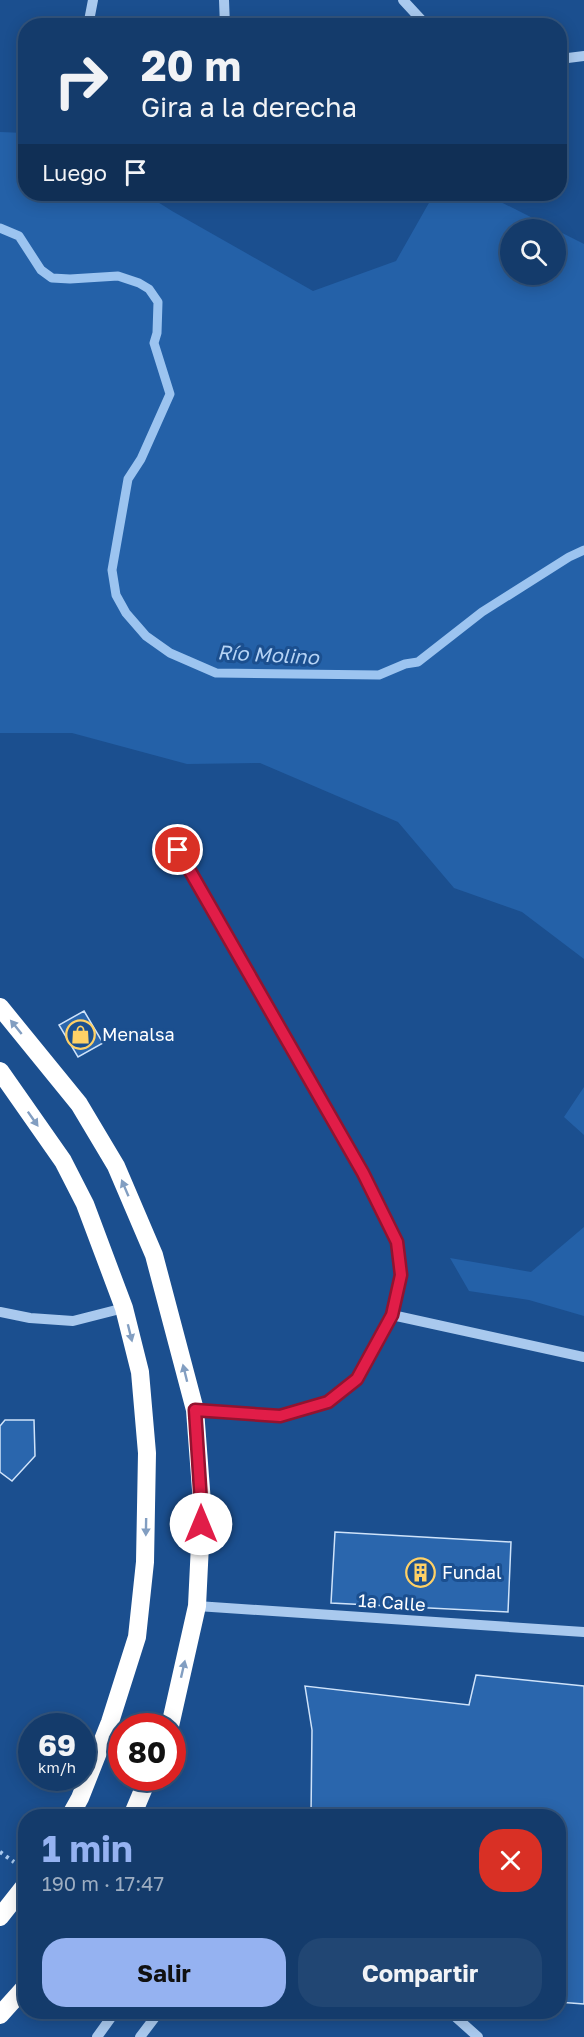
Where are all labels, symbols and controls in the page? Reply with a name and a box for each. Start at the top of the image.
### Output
text: 20 m [141,40,241,90]
icon: right [42,42,120,120]
text: Gira a la derecha [141,91,357,123]
icon: arrive [119,156,152,189]
text: Luego [42,159,107,186]
map controls [500,219,566,285]
button: search [500,219,566,285]
water label: Río Molino [217,639,320,669]
pin [152,824,203,875]
icon: arrive [161,833,194,866]
shop icon: Menalsa [65,1018,97,1050]
one-way arrow [10,1020,23,1035]
place label: Menalsa [102,1023,175,1045]
one-way arrow [27,1110,39,1126]
one-way arrow [121,1179,130,1196]
one-way arrow [126,1324,136,1342]
one-way arrow [180,1363,189,1381]
position arrow [169,1492,233,1556]
one-way arrow [141,1517,151,1536]
building icon: Fundal [405,1556,437,1588]
place label: Fundal [442,1561,502,1583]
street label: 1a Calle [358,1589,426,1615]
one-way arrow [178,1660,188,1679]
speed limit sign: 80 [108,1713,186,1791]
text: 69 [38,1727,76,1763]
text: km/h [38,1758,76,1776]
text: 1 min [42,1827,133,1870]
button: close [479,1829,542,1892]
text: 190 m · 17:47 [42,1871,164,1895]
button: Salir [42,1938,286,2007]
button: Compartir [298,1938,542,2007]

